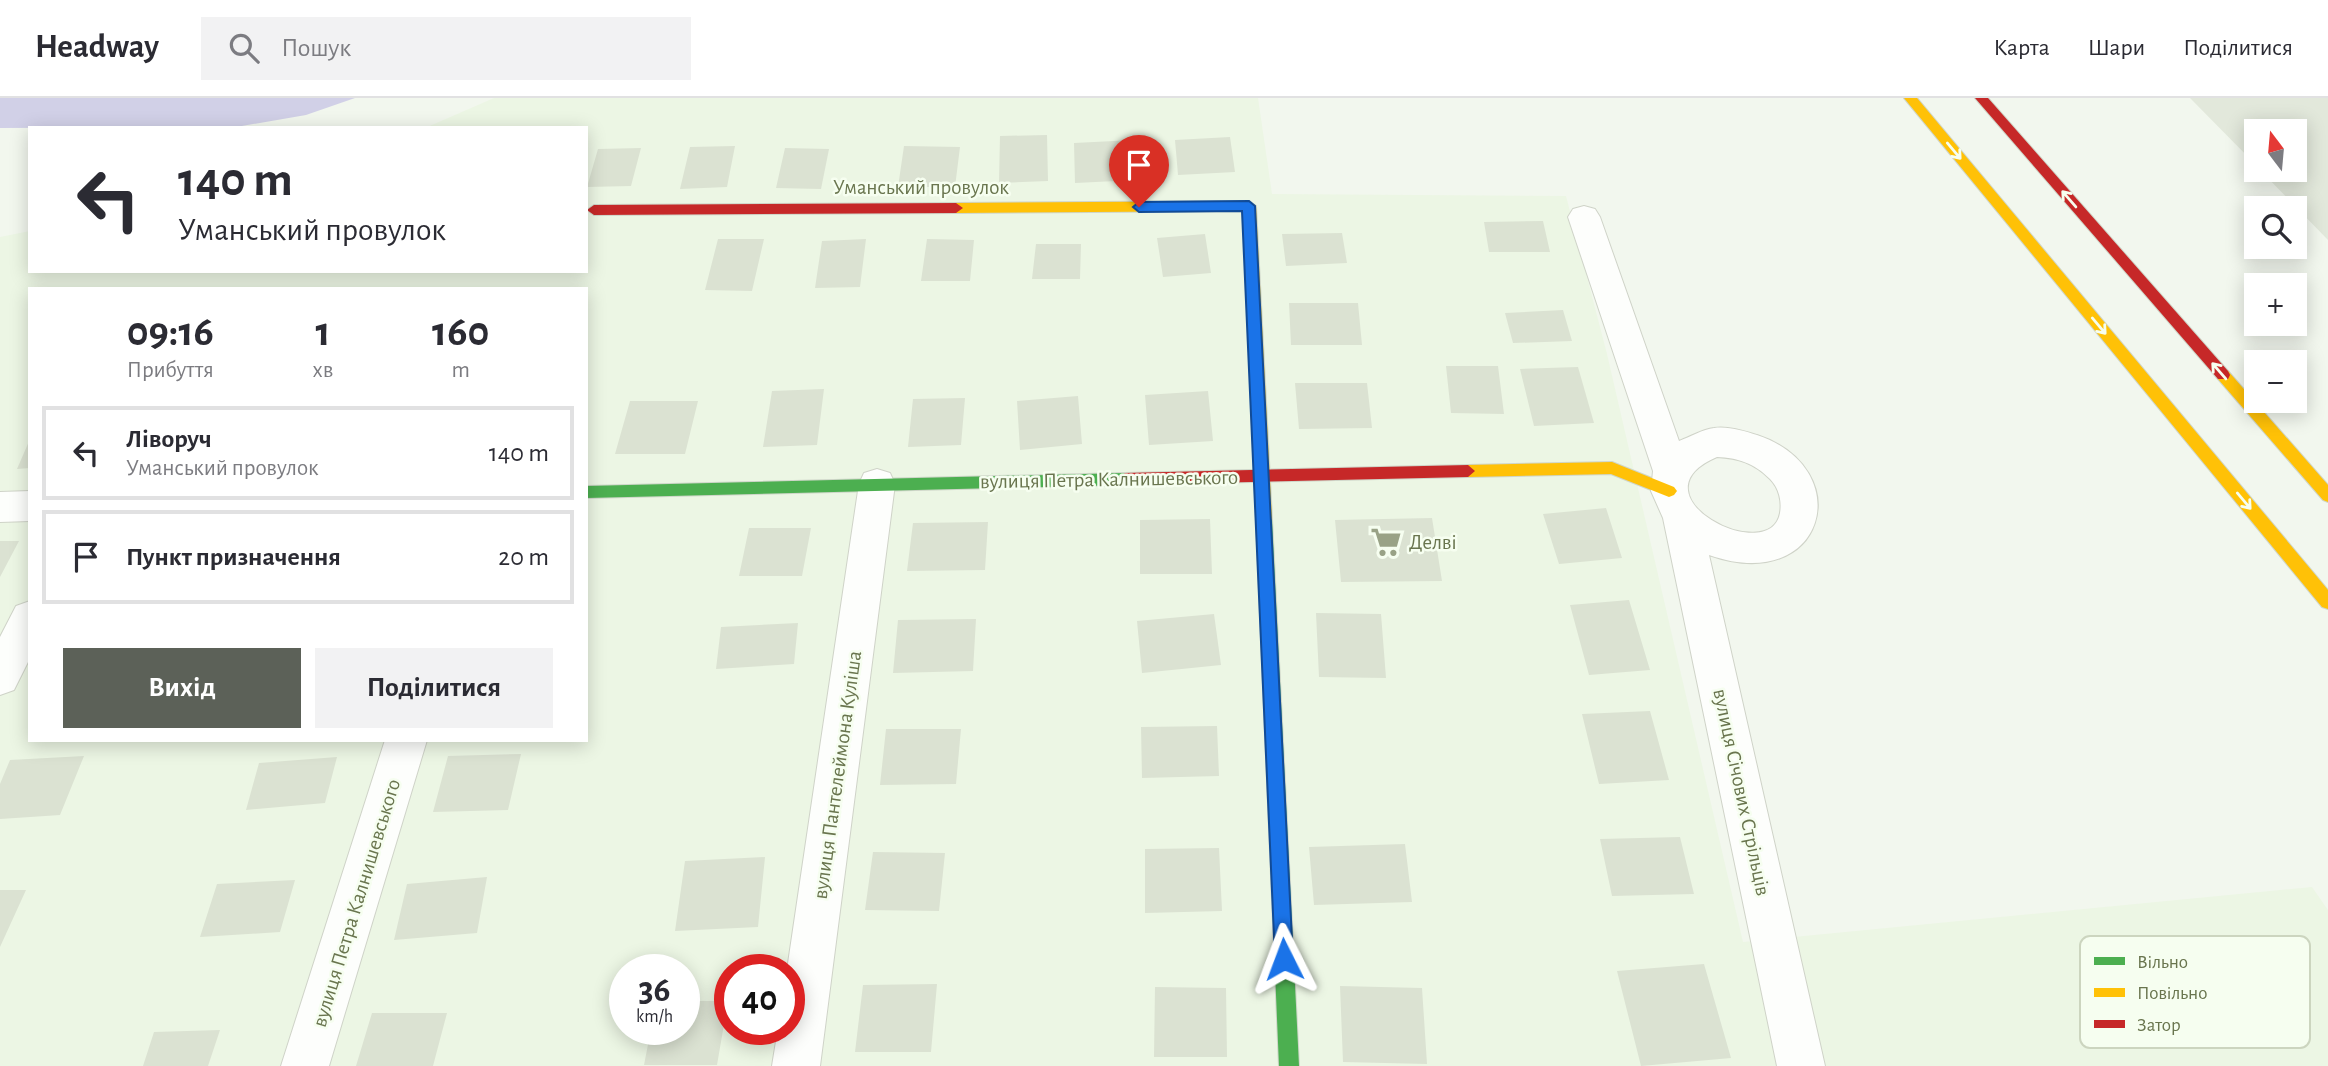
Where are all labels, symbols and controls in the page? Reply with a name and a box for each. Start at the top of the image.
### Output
search box [201,17,691,80]
icon: search [225,29,263,67]
text: Headway [35,31,159,64]
text: Пошук [281,35,351,61]
text: Карта [1993,36,2050,60]
text: Шари [2088,36,2145,60]
text: Поділитися [2183,36,2293,60]
north arrow [2244,119,2306,182]
map controls [2244,119,2307,413]
pin [1109,135,1169,207]
one-way arrow [1946,141,1961,159]
icon: arrive [1120,146,1158,184]
icon: left [63,154,154,245]
text: 140 m [178,156,293,205]
street label: Уманський провулок [833,177,1009,198]
one-way arrow [2061,191,2078,208]
button: search [2244,196,2307,259]
text: Уманський провулок [178,214,446,246]
button: + [2244,273,2307,336]
text: 09:16 [127,311,214,353]
text: 1 [315,311,331,353]
text: 160 [432,311,489,353]
one-way arrow [2091,316,2107,334]
button: − [2244,350,2307,413]
text: Прибуття [127,359,214,382]
text: хв [313,359,333,382]
text: m [451,359,470,382]
one-way arrow [2211,362,2227,380]
text: Ліворуч [126,426,212,452]
icon: left [67,434,105,472]
text: 140 m [489,440,549,466]
text: Уманський провулок [126,457,319,480]
street label: вулиця Петра Калнишевського [980,467,1238,492]
one-way arrow [2236,491,2252,509]
supermarket icon: Делві [1369,525,1403,559]
place label: Делві [1409,532,1456,553]
icon: arrive [67,538,105,576]
text: Пункт призначення [126,544,341,570]
text: 20 m [498,544,549,570]
button: Вихід [63,648,301,728]
button: Поділитися [315,648,553,728]
street label: вулиця Пантелеймона Куліша [810,649,865,901]
street label: вулиця Січових Стрільців [1709,687,1774,898]
street label: вулиця Петра Калнишевського [309,777,404,1030]
position arrow [1247,922,1321,996]
legend [2080,936,2310,1048]
text: Вільно [2137,953,2188,972]
speed limit sign: 40 [714,954,805,1045]
text: 36 [638,973,670,1008]
text: Повільно [2137,984,2207,1003]
text: km/h [636,1008,673,1026]
text: Затор [2137,1016,2181,1035]

